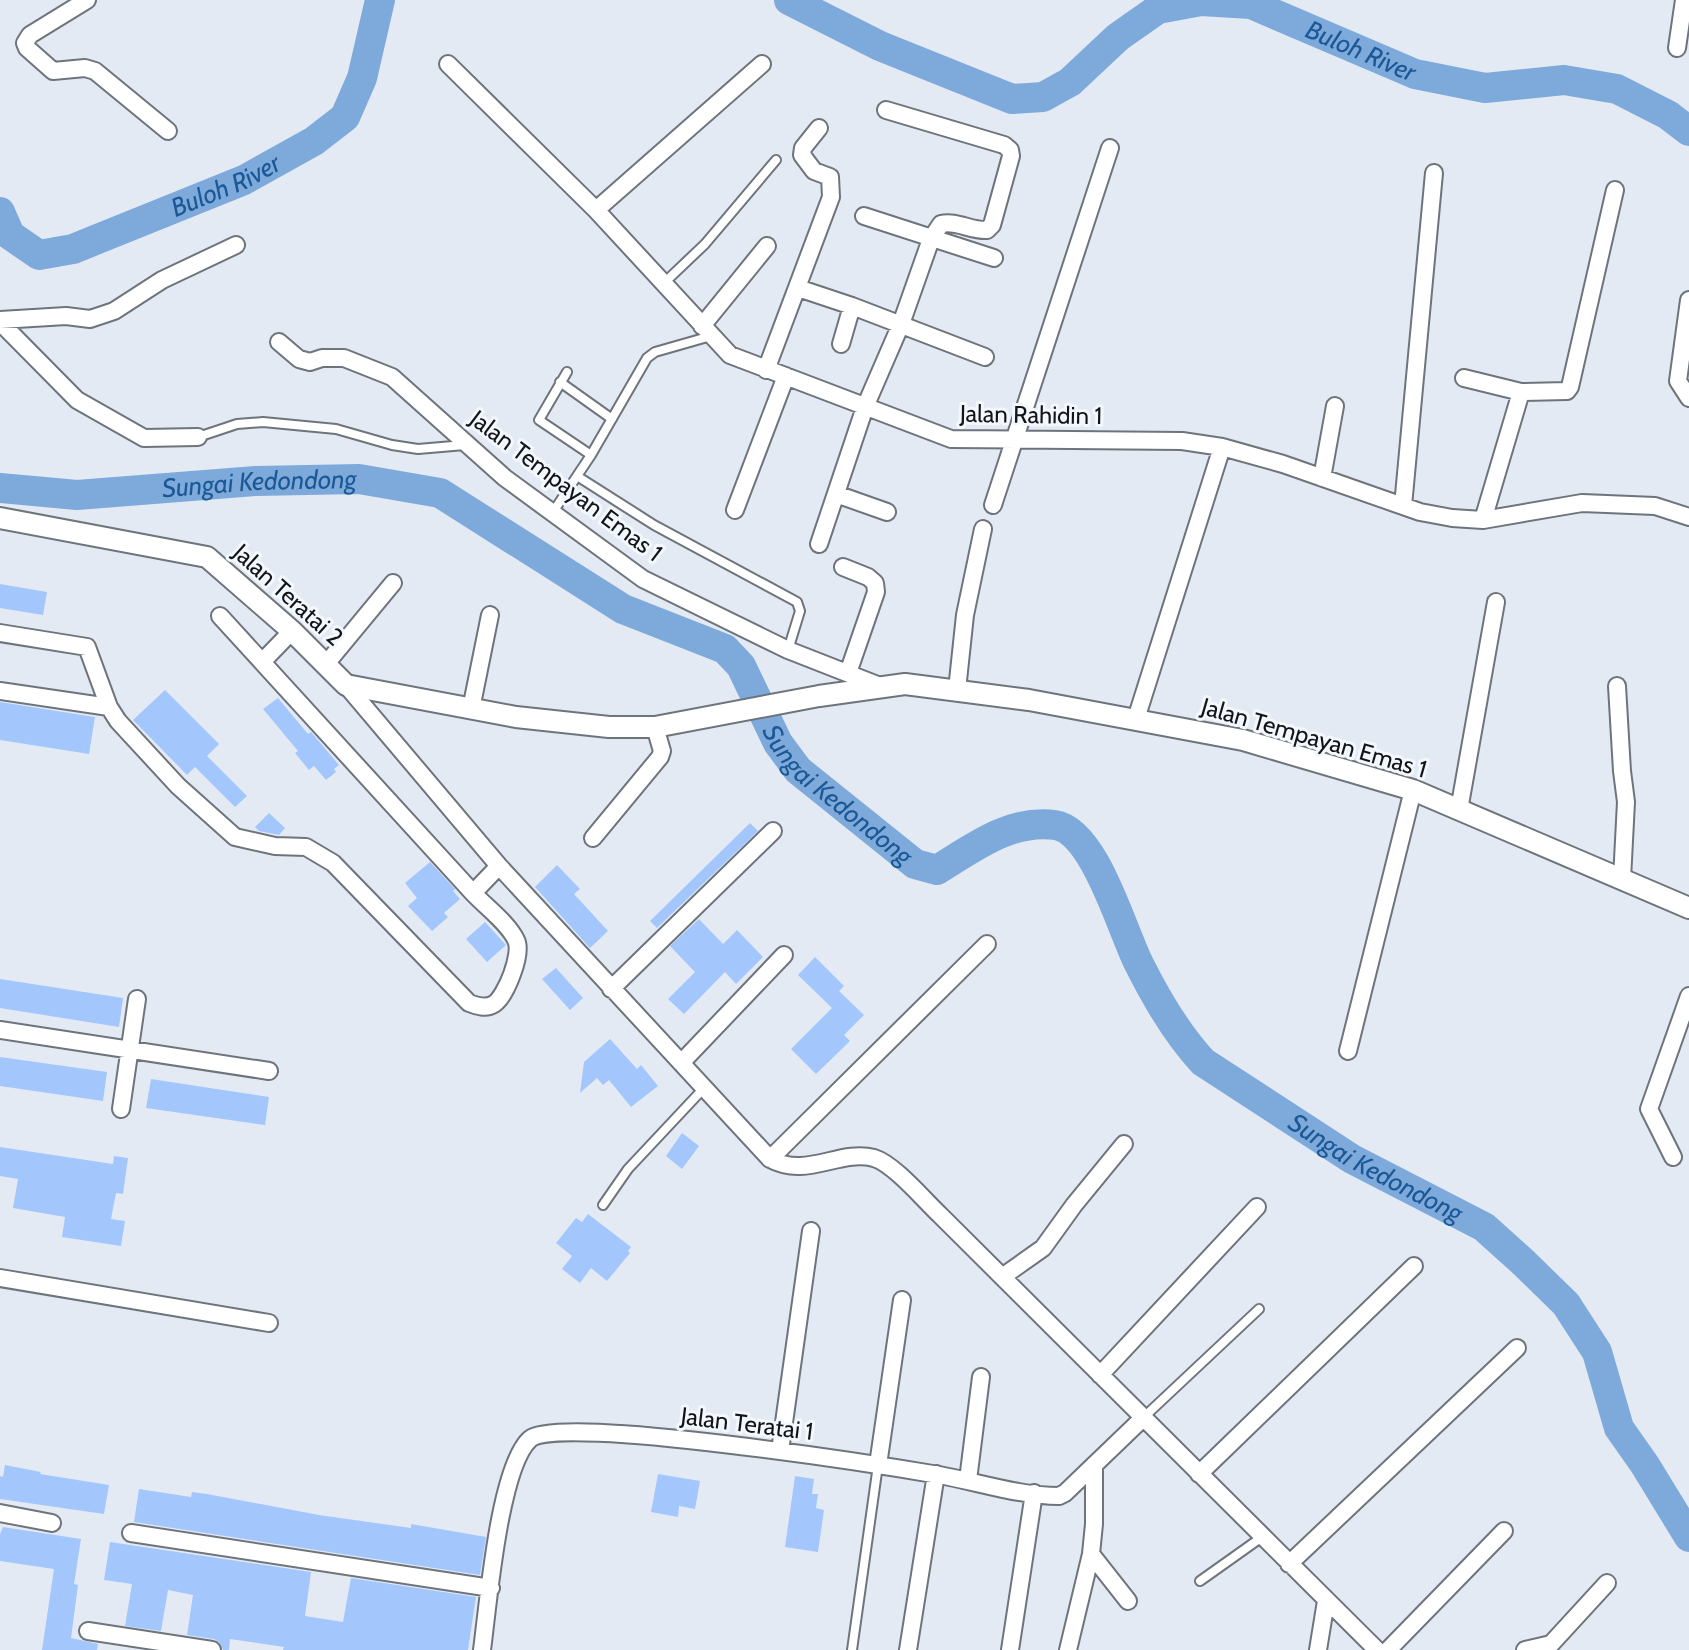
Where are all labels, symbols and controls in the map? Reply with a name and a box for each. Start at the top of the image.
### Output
water label: Buloh River [1301,13,1422,89]
water label: Buloh River [166,147,287,224]
street label: Jalan Rahidin 1 [959,399,1102,430]
street label: Jalan Tempayan Emas 1 [464,403,668,567]
water label: Sungai Kedondong [161,463,358,504]
street label: Jalan Teratai 2 [227,537,349,652]
street label: Jalan Tempayan Emas 1 [1197,691,1430,784]
water label: Sungai Kedondong [756,719,920,873]
water label: Sungai Kedondong [1283,1106,1469,1230]
street label: Jalan Teratai 1 [678,1401,815,1446]

